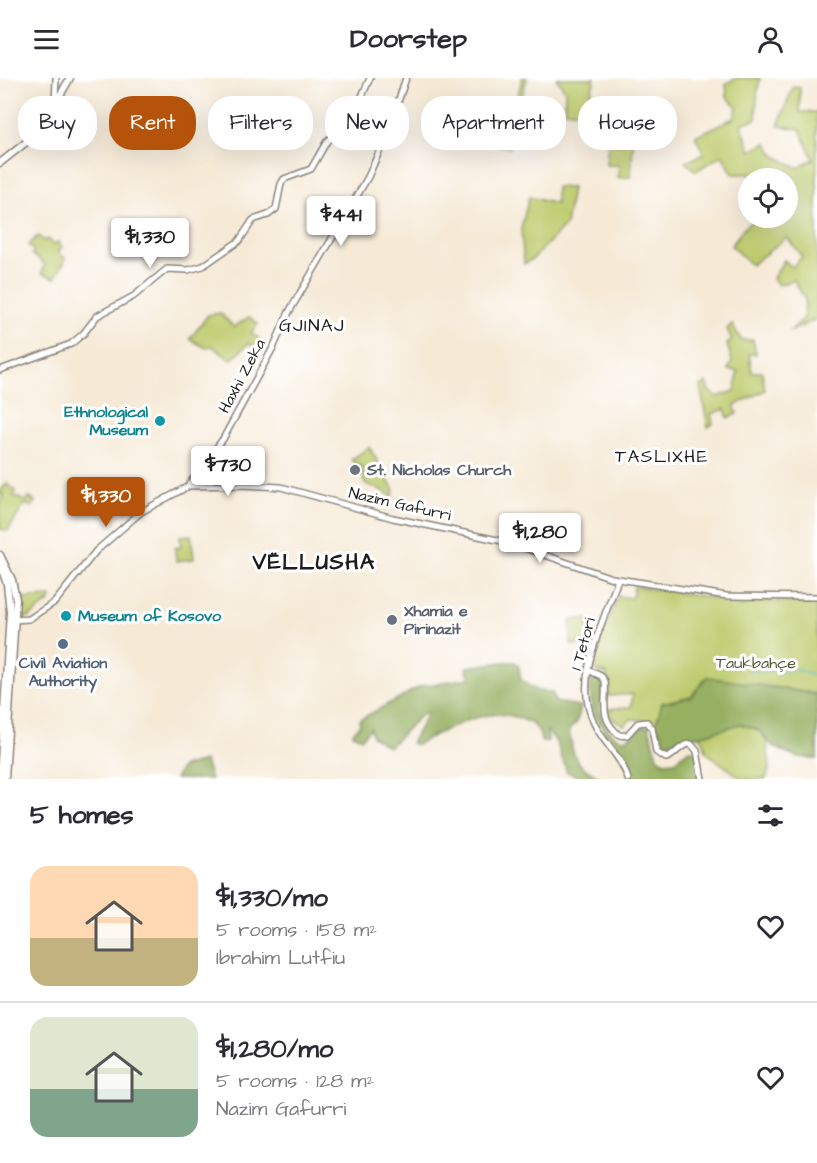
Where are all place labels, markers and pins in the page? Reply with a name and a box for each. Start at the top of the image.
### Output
pin: $441 [305,196,377,247]
pin: $1,330 [101,218,199,269]
place label: Ethnological Museum [64,401,149,441]
marker: Ethnological Museum [153,414,167,428]
pin: $730 [192,446,264,497]
place label: St. Nicholas Church [366,459,512,481]
marker: St. Nicholas Church [348,463,362,477]
pin: $1,330 [57,477,155,528]
pin: $1,280 [491,513,589,564]
place label: Xhamia e Pirinazit [404,600,468,640]
place label: Museum of Kosovo [78,605,222,627]
marker: Museum of Kosovo [59,609,73,623]
marker: Xhamia e Pirinazit [385,613,399,627]
marker: Civil Aviation Authority [56,637,70,651]
place label: Civil Aviation Authority [19,652,107,693]

